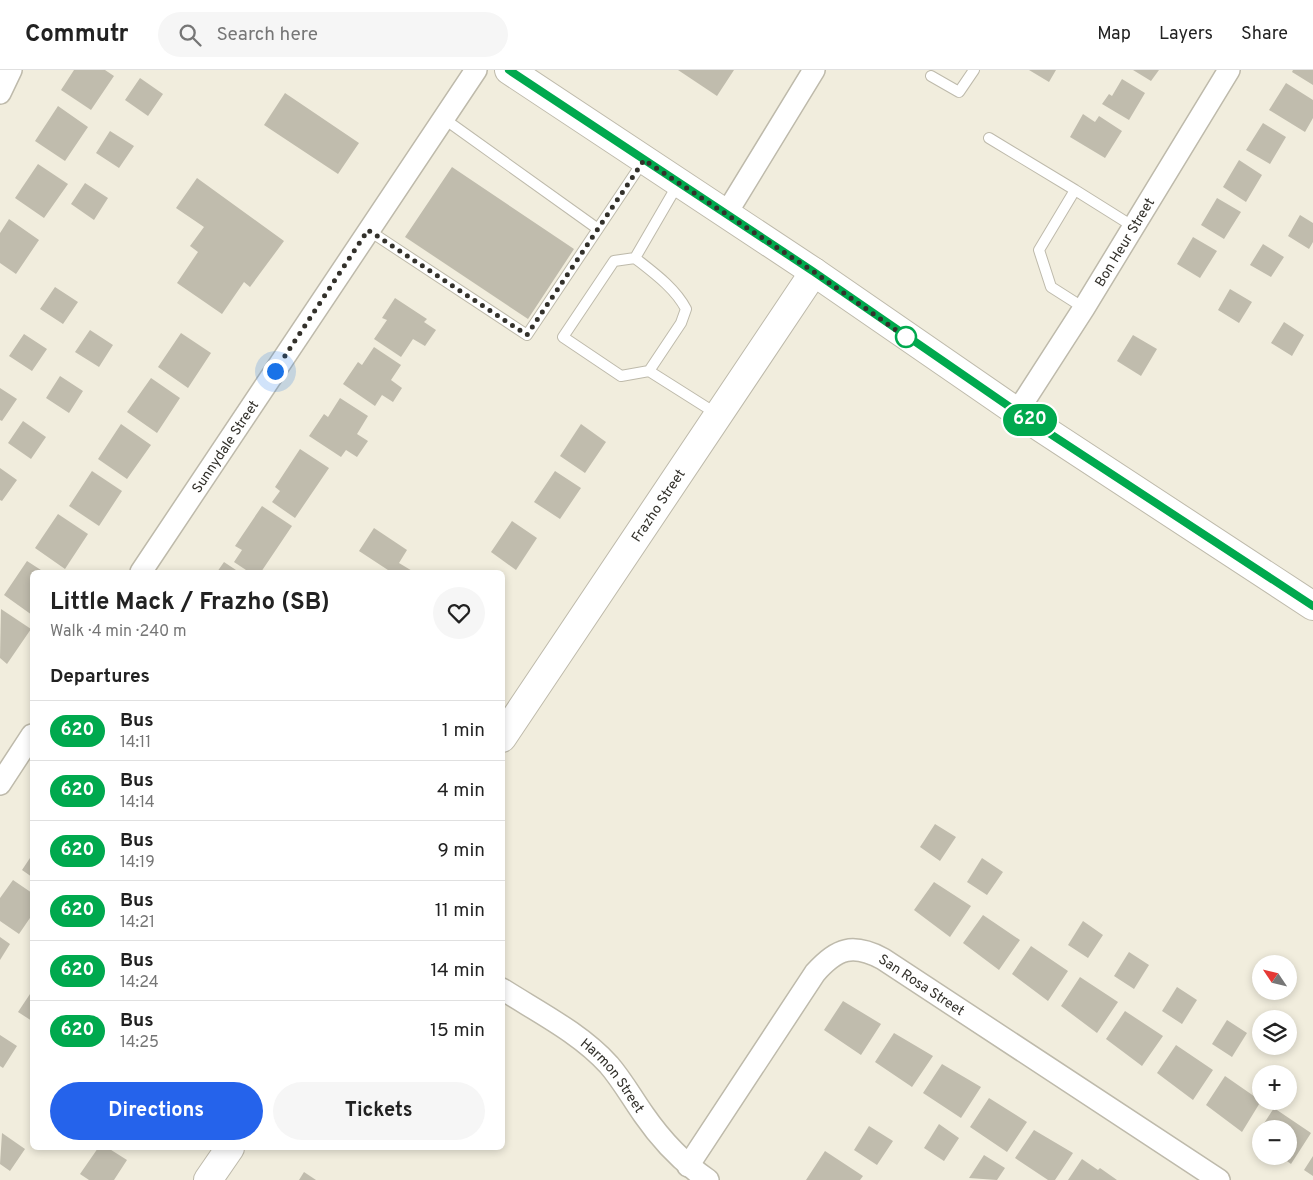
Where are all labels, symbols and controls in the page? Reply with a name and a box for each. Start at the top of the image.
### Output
search box [158,12,508,57]
text: Commutr [25,20,128,50]
icon: search [176,21,204,49]
text: Search here [216,23,318,47]
text: Map [1097,23,1131,46]
text: Layers [1159,23,1213,46]
text: Share [1241,23,1288,46]
street label: Bon Heur Street [1092,195,1159,290]
unlabelled marker [895,326,917,348]
your location [263,359,288,384]
street label: Sunnydale Street [189,398,263,497]
line badge: 620 [1001,404,1059,436]
text: 620 [1013,408,1047,431]
street label: Frazho Street [629,466,690,546]
button: heart [433,587,485,639]
text: Little Mack / Frazho (SB) [50,588,330,618]
text: Walk · 4 min · 240 m [50,622,187,642]
text: Departures [50,665,150,689]
text: Bus [120,709,154,733]
text: 620 [61,719,94,742]
text: 1 min [442,719,485,743]
text: 14:11 [120,733,151,753]
text: Bus [120,769,154,793]
text: 620 [61,779,94,802]
text: 4 min [437,779,485,803]
text: 14:14 [120,793,155,813]
text: Bus [120,829,154,853]
text: 620 [61,839,94,862]
text: 9 min [438,839,485,863]
text: 14:19 [120,853,155,873]
text: Bus [120,889,154,913]
text: 620 [61,899,94,922]
text: 11 min [435,899,485,923]
text: 14:21 [120,913,155,933]
text: Bus [120,949,154,973]
street label: San Rosa Street [875,951,967,1020]
north arrow [1252,955,1298,1000]
map controls [1252,955,1297,1165]
text: 620 [61,959,94,982]
text: 14 min [430,959,485,983]
text: 14:24 [120,973,159,993]
text: Bus [120,1009,154,1033]
button: layers [1252,1010,1297,1055]
text: 620 [61,1019,94,1042]
text: 15 min [430,1019,485,1043]
text: 14:25 [120,1033,159,1053]
street label: Harmon Street [576,1035,647,1117]
button: + [1252,1065,1297,1110]
button: Directions [50,1082,263,1140]
button: Tickets [273,1082,485,1140]
button: − [1252,1120,1297,1165]

